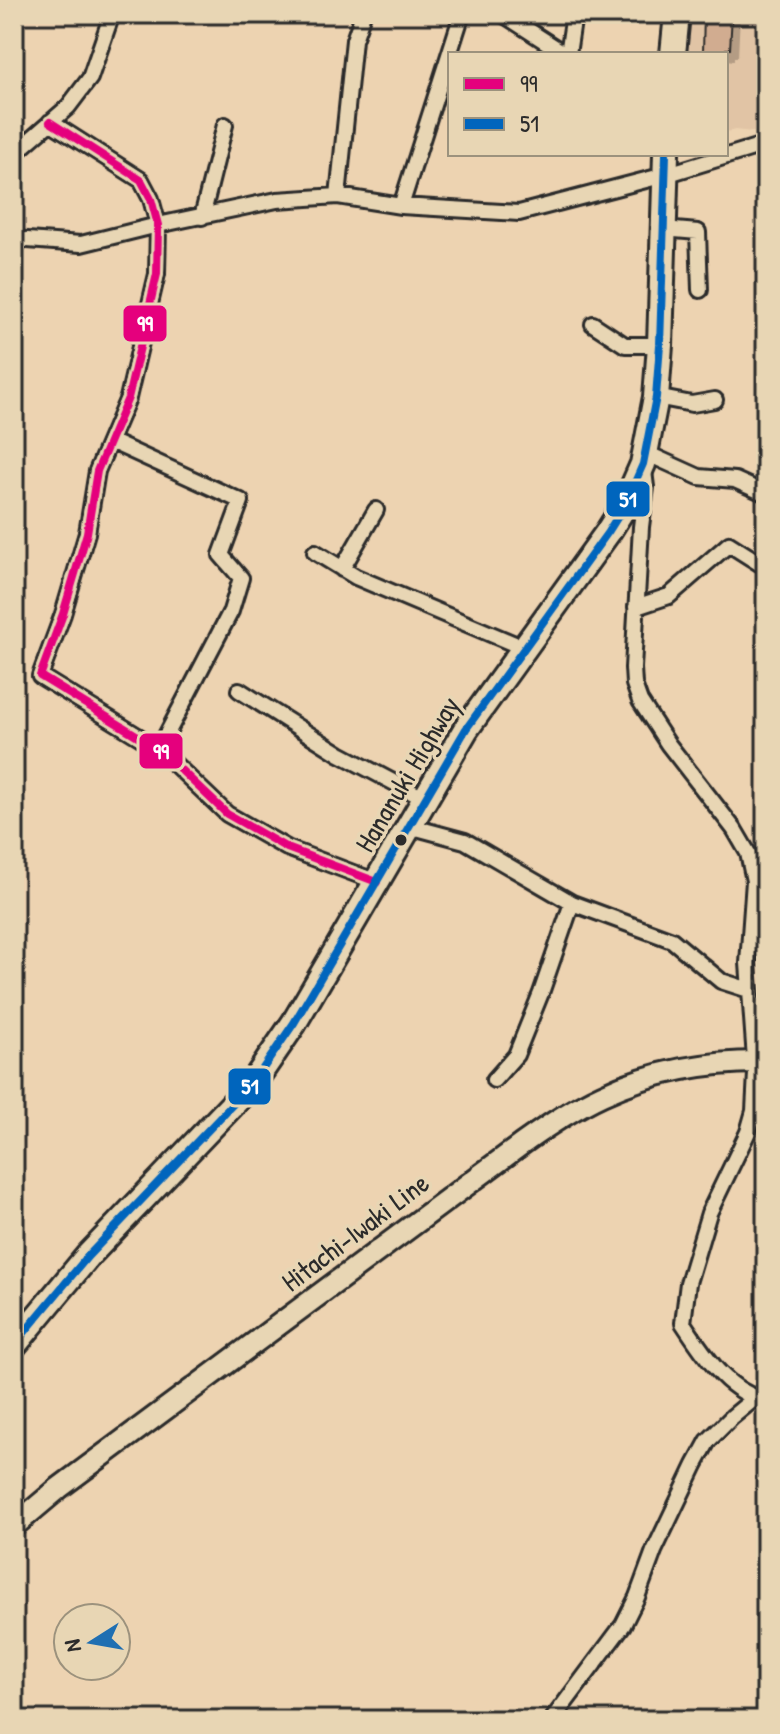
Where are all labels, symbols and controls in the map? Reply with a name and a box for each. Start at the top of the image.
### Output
legend [448,52,728,156]
text: 99 [520,67,538,99]
text: 51 [520,107,539,139]
line badge: 99 [122,304,168,343]
text: 99 [137,308,153,338]
line badge: 51 [605,480,651,518]
text: 51 [619,484,637,514]
street label: Hananuki Highway [346,689,469,859]
line badge: 99 [138,732,184,770]
text: 99 [153,736,169,766]
unlabelled marker [393,832,409,848]
line badge: 51 [227,1067,272,1106]
text: 51 [241,1071,259,1101]
street label: Hitachi-Iwaki Line [273,1164,437,1300]
north arrow [52,1602,132,1682]
text: N [56,1637,88,1654]

